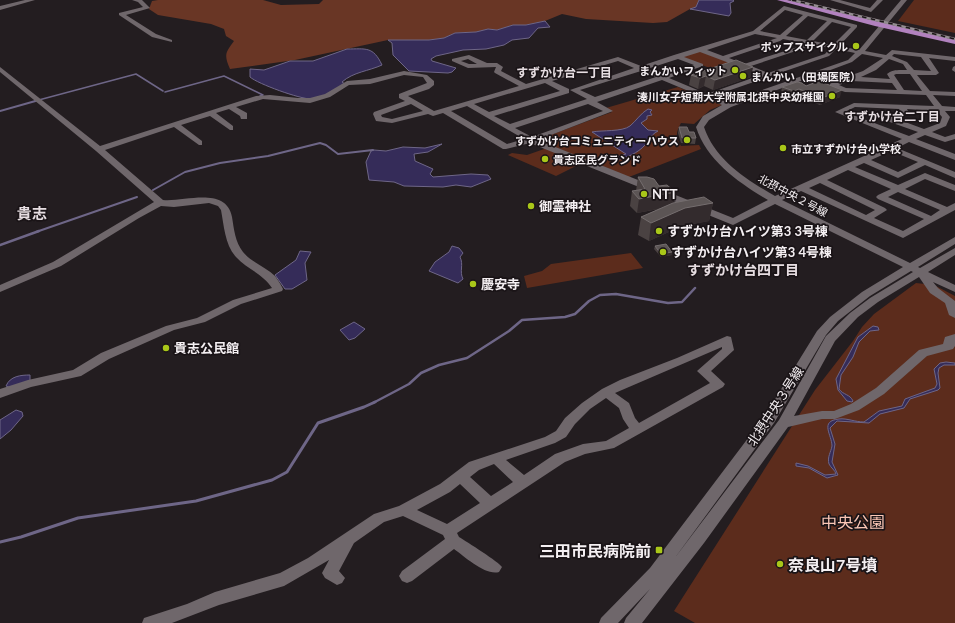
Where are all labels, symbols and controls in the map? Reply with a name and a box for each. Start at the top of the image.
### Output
place label: ポップスサイクル [761,40,848,53]
marker: ポップスサイクル [851,41,861,51]
place label: まんかいフィット [639,64,727,77]
district label: すずかけ台一丁目 [516,65,612,80]
marker: まんかいフィット [730,65,740,75]
place label: まんかい（田場医院） [751,70,861,83]
marker: まんかい（田場医院） [738,71,748,81]
place label: 湊川女子短期大学附属北摂中央幼稚園 [637,90,824,103]
marker: 湊川女子短期大学附属北摂中央幼稚園 [827,91,837,101]
district label: すずかけ台二丁目 [844,109,940,124]
place label: すずかけ台コミュニティーハウス [515,134,679,147]
marker: すずかけ台コミュニティーハウス [682,135,692,145]
place label: 市立すずかけ台小学校 [791,142,901,155]
marker: 市立すずかけ台小学校 [778,143,788,153]
place label: 貴志区民グランド [553,153,641,166]
marker: 貴志区民グランド [540,154,550,164]
street label: 北摂中央２号線 [756,171,830,219]
place label: NTT [652,186,678,202]
marker: NTT [639,189,649,199]
place label: 御霊神社 [539,198,591,214]
marker: 御霊神社 [526,201,536,211]
district label: 貴志 [17,204,47,222]
place label: すずかけ台ハイツ第3 3号棟 [667,223,828,239]
marker: すずかけ台ハイツ第3 3号棟 [654,226,664,236]
place label: すずかけ台ハイツ第3 4号棟 [671,244,832,260]
marker: すずかけ台ハイツ第3 4号棟 [658,247,668,257]
district label: すずかけ台四丁目 [687,261,799,278]
place label: 慶安寺 [481,276,520,292]
marker: 慶安寺 [468,279,478,289]
place label: 貴志公民館 [174,340,239,356]
marker: 貴志公民館 [161,343,171,353]
street label: 北摂中央３号線 [744,363,806,449]
park label: 中央公園 [821,512,885,531]
place label: 三田市民病院前 [539,541,651,560]
marker: 三田市民病院前 [654,545,664,555]
place label: 奈良山7号墳 [788,555,877,574]
marker: 奈良山7号墳 [775,559,785,569]

